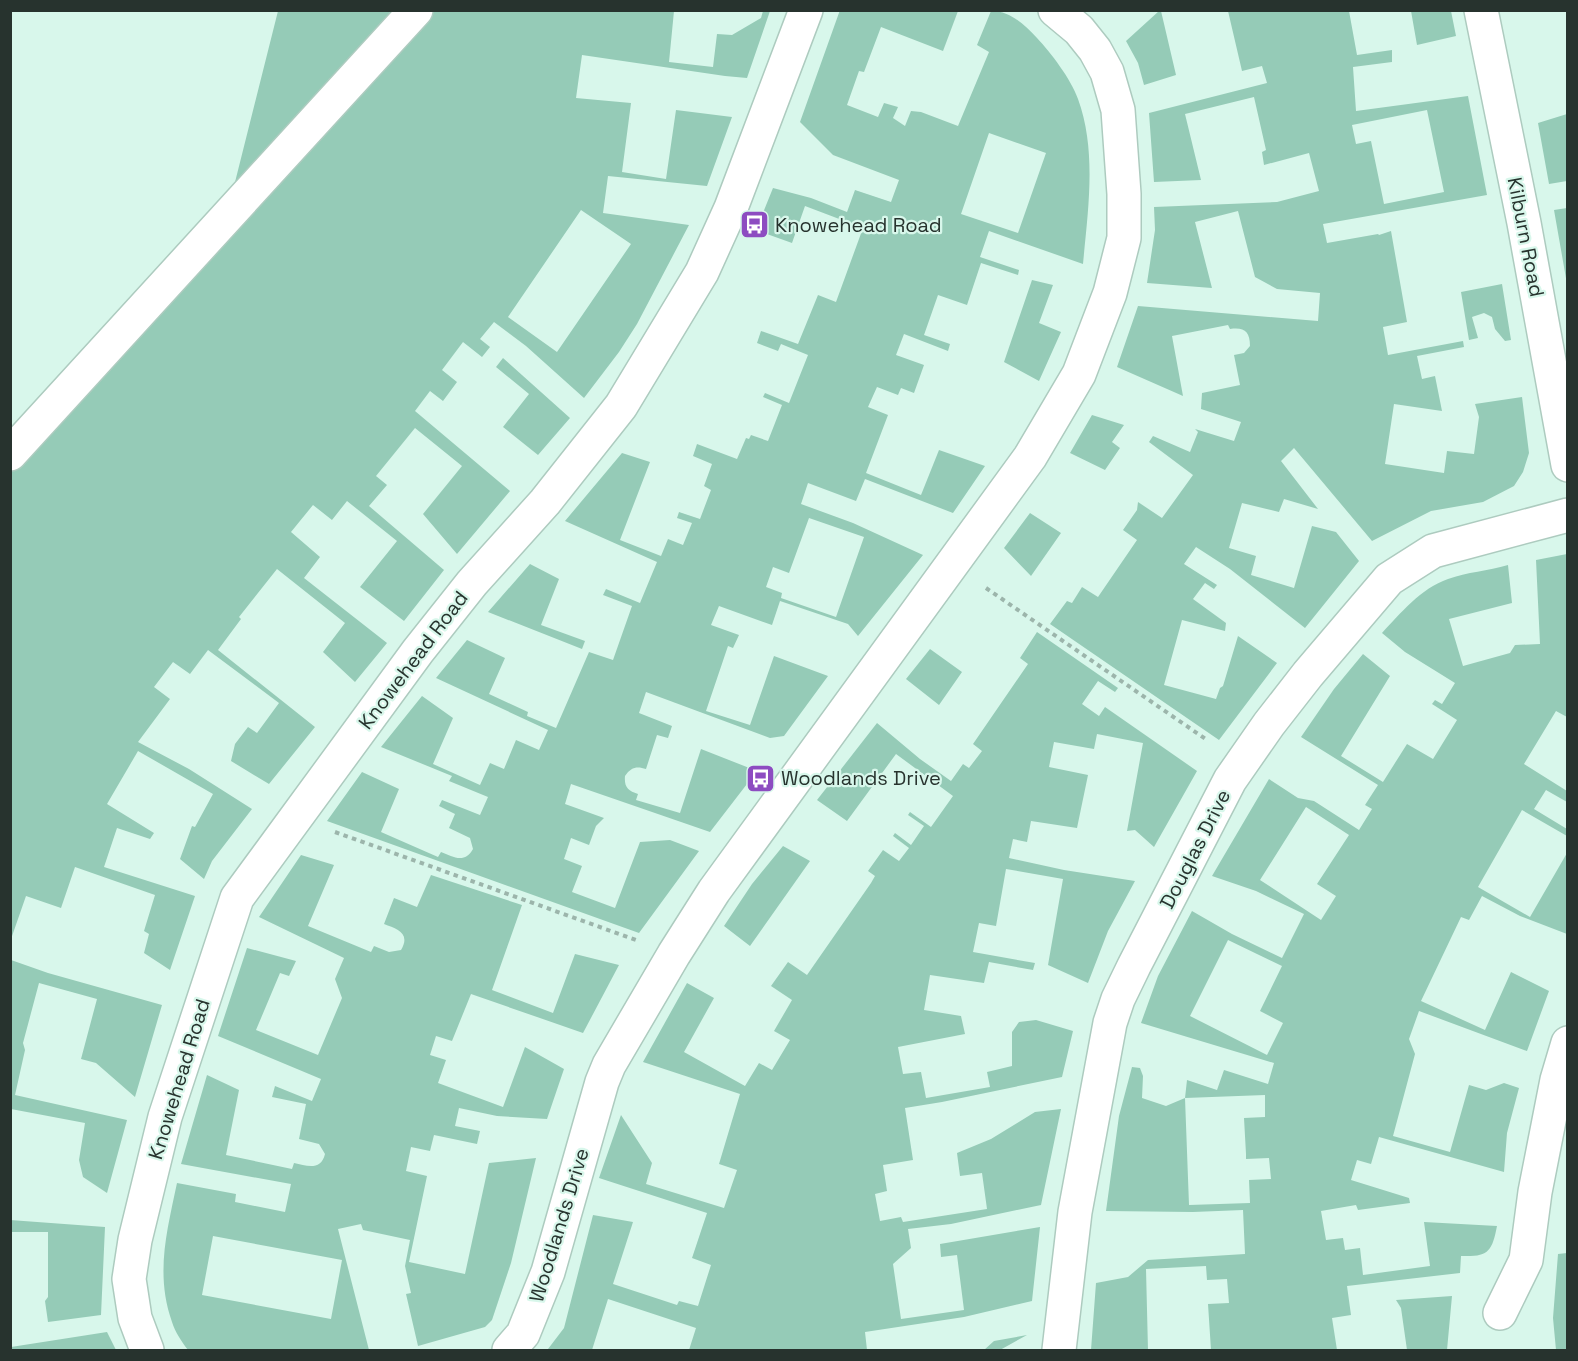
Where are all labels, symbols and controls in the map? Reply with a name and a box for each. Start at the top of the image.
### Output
street label: Kilburn Road [1502,175,1550,299]
bus stop icon: Knowehead Road [738,209,770,241]
place label: Knowehead Road [775,212,942,238]
street label: Knowehead Road [352,586,474,734]
bus stop icon: Woodlands Drive [744,762,776,794]
place label: Woodlands Drive [781,765,941,791]
street label: Douglas Drive [1154,785,1236,913]
street label: Knowehead Road [142,995,216,1163]
street label: Woodlands Drive [523,1145,595,1305]

